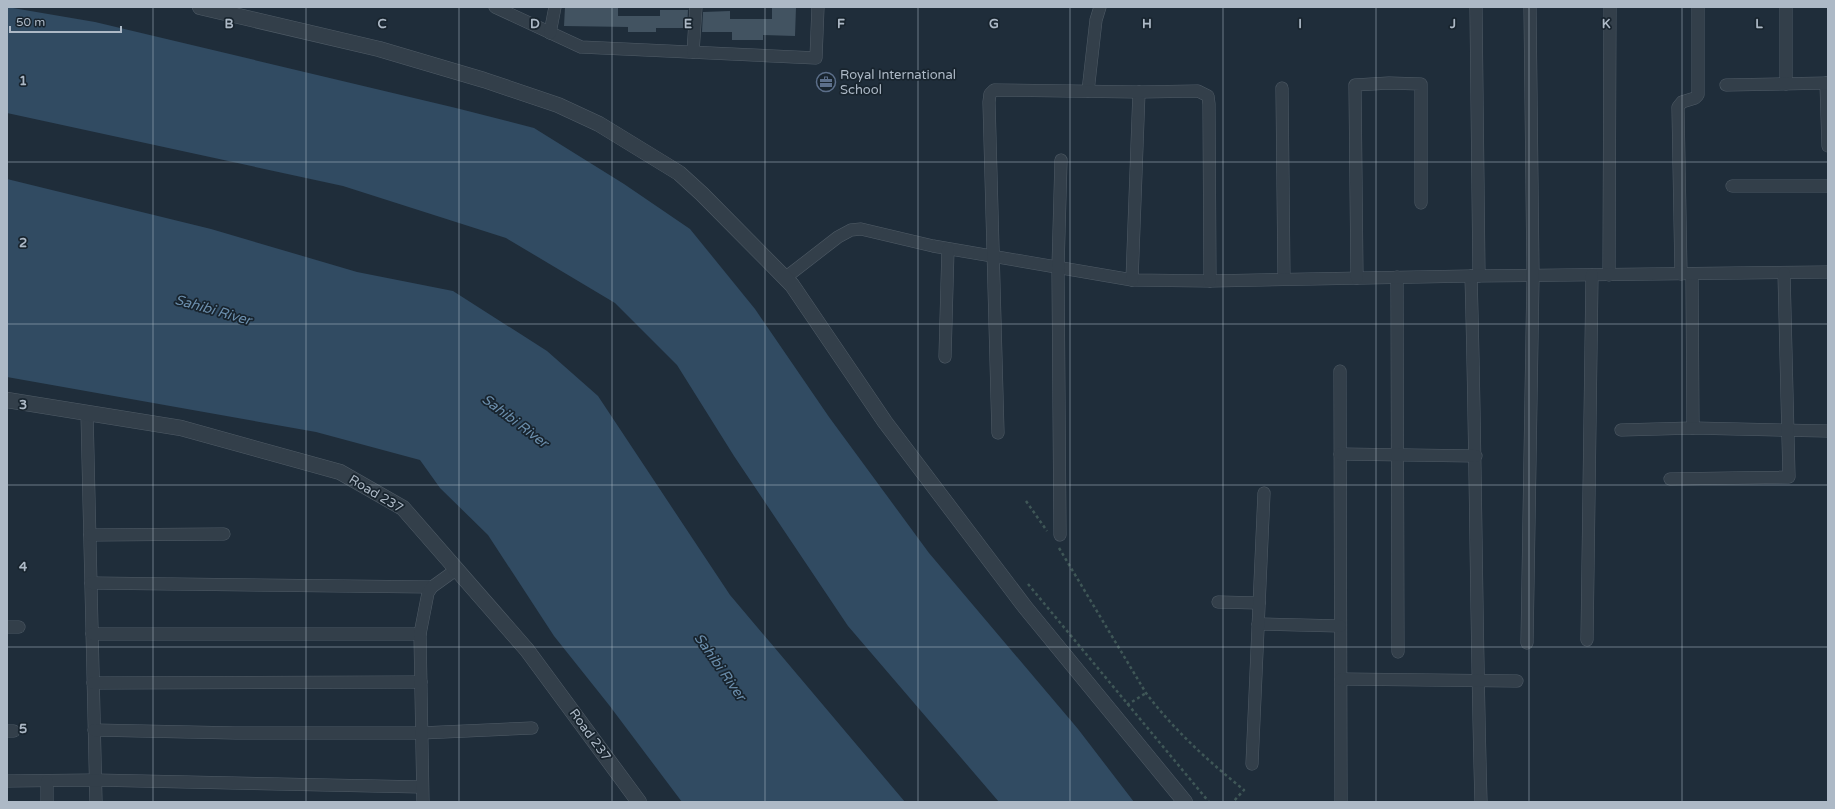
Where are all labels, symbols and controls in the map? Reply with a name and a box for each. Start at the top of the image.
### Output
scale bar [10,8,121,34]
text: 50 m [16,15,45,29]
text: B [224,16,234,32]
text: C [377,16,387,32]
text: D [530,16,540,32]
text: E [684,16,692,32]
text: F [837,16,845,32]
text: G [989,16,999,32]
text: H [1142,16,1152,32]
text: I [1298,16,1302,32]
text: J [1449,16,1456,32]
text: K [1602,16,1611,32]
text: L [1755,16,1763,32]
place label: Royal International School [840,67,956,98]
office icon: Royal International School [815,71,837,93]
text: 1 [19,73,27,89]
text: 2 [19,235,27,251]
water label: Sahibi River [173,291,255,329]
water label: Sahibi River [479,391,553,452]
text: 3 [19,397,27,413]
street label: Road 237 [346,472,406,516]
text: 4 [19,559,28,575]
water label: Sahibi River [691,630,750,705]
street label: Road 237 [566,706,614,764]
text: 5 [19,721,27,737]

